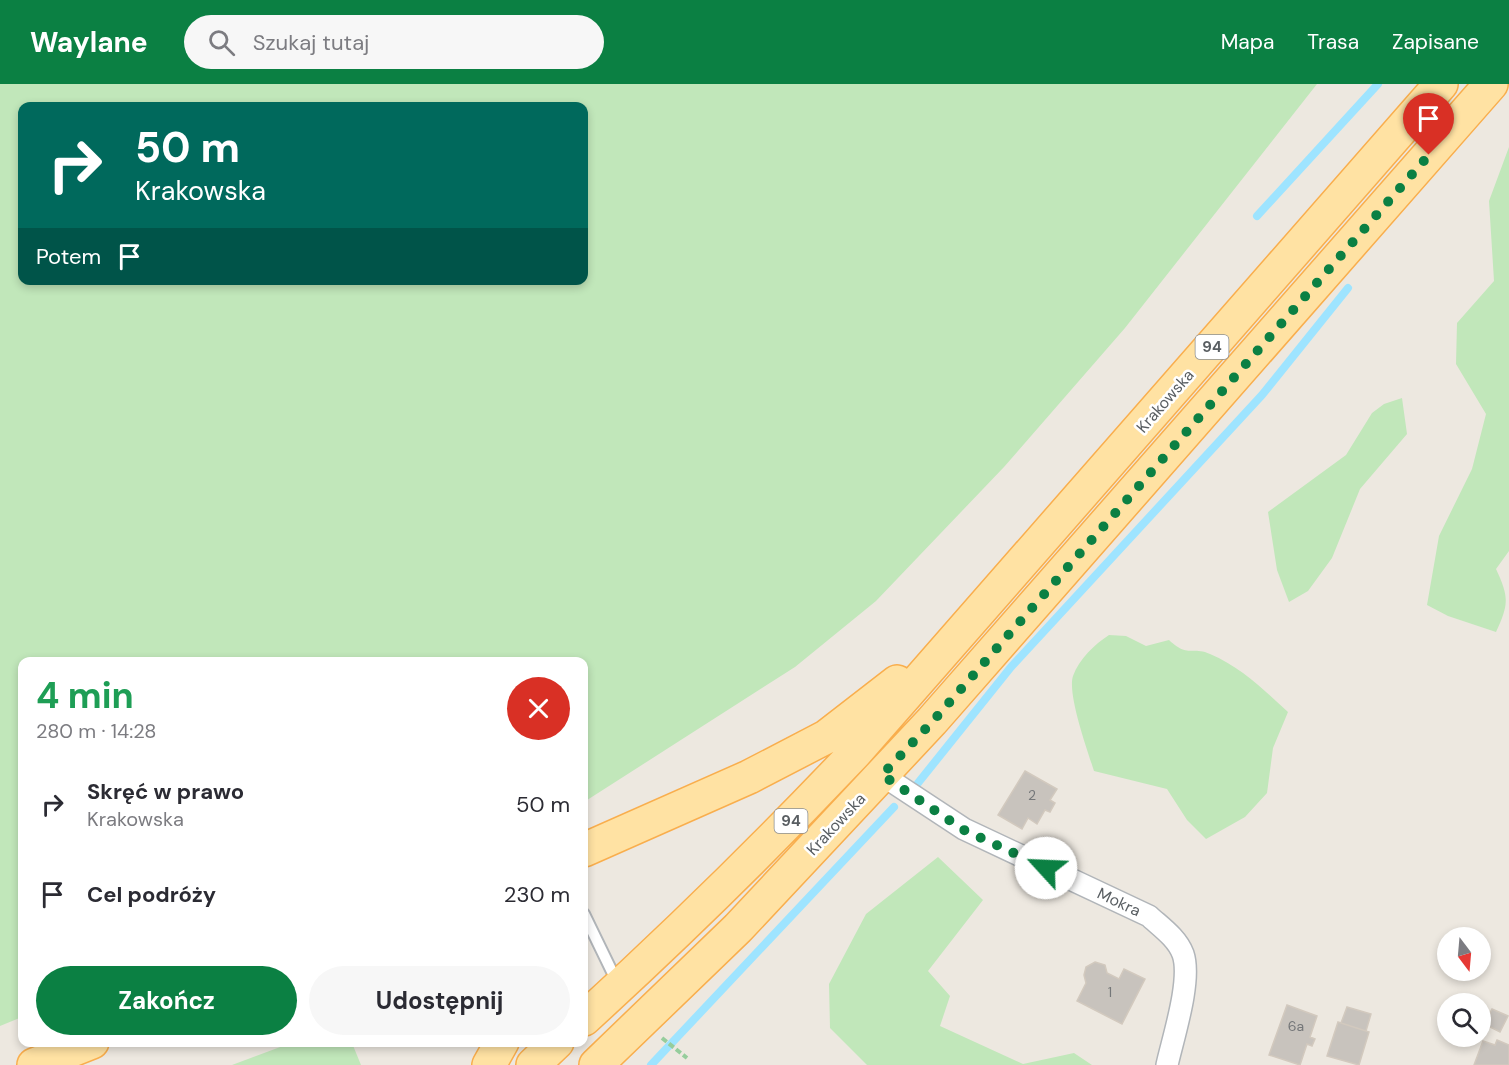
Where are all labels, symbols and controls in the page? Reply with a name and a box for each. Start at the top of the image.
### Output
search box [184,15,604,69]
text: Waylane [30,24,148,61]
icon: search [205,26,238,59]
text: Szukaj tutaj [253,28,369,57]
text: Mapa [1221,28,1274,56]
text: Trasa [1307,28,1359,56]
text: Zapisane [1392,28,1479,56]
pin [1403,93,1454,155]
icon: arrive [1412,102,1445,135]
text: 50 m [135,120,240,175]
icon: right [36,126,114,204]
text: Krakowska [135,173,266,208]
icon: arrive [113,240,146,273]
text: Potem [36,242,101,271]
road number: 94 [1196,335,1228,359]
street label: Krakowska [1132,365,1198,437]
text: 4 min [36,672,134,719]
button: close [507,677,570,740]
text: 280 m · 14:28 [36,718,157,744]
text: Skręć w prawo [87,777,244,806]
house number: 2 [1028,786,1036,804]
icon: right [36,788,69,821]
street label: Krakowska [802,788,870,860]
text: 50 m [516,790,570,819]
text: Krakowska [87,806,184,832]
road number: 94 [774,809,808,833]
position arrow [1014,836,1078,900]
icon: arrive [36,878,69,911]
text: Cel podróży [87,880,216,909]
text: 230 m [504,880,570,909]
street label: Mokra [1094,883,1144,921]
north arrow [1437,927,1491,981]
map controls [1437,927,1491,1047]
button: Zakończ [36,966,297,1035]
button: Udostępnij [309,966,570,1035]
house number: 1 [1108,983,1112,1001]
button: search [1437,993,1491,1047]
house number: 6a [1288,1017,1304,1035]

